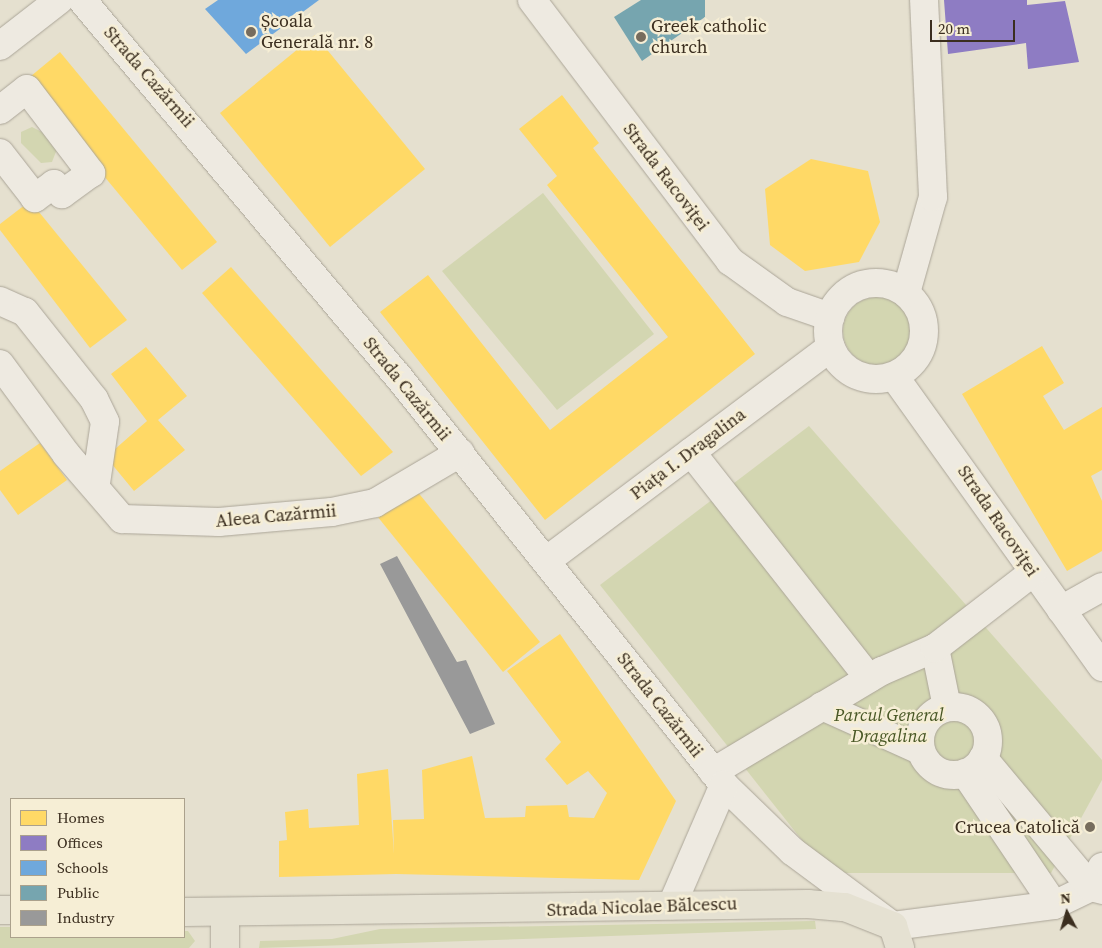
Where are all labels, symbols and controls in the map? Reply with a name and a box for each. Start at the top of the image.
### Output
scale bar [932,10,1017,42]
place label: Școala Generală nr. 8 [261,11,373,54]
place label: Greek catholic church [651,16,767,58]
text: 20 m [938,18,970,39]
street label: Strada Cazărmii [99,22,199,132]
marker: Școala Generală nr. 8 [245,26,257,38]
marker: Greek catholic church [635,31,647,43]
street label: Strada Racoviței [618,119,714,235]
street label: Strada Cazărmii [359,333,455,445]
street label: Piața I. Dragalina [626,404,750,504]
street label: Strada Racoviței [953,461,1043,581]
street label: Aleea Cazărmii [215,500,337,532]
street label: Strada Cazărmii [612,648,708,762]
park label: Parcul General Dragalina [834,705,944,748]
legend [10,798,185,938]
text: Homes [57,807,104,828]
place label: Crucea Catolică [955,816,1080,838]
marker: Crucea Catolică [1084,821,1096,833]
text: Offices [57,832,103,853]
text: Schools [57,857,108,878]
text: Public [57,882,99,903]
north arrow [1042,888,1092,938]
text: N [1059,888,1072,909]
street label: Strada Nicolae Bălcescu [546,893,738,921]
text: Industry [57,907,114,928]

